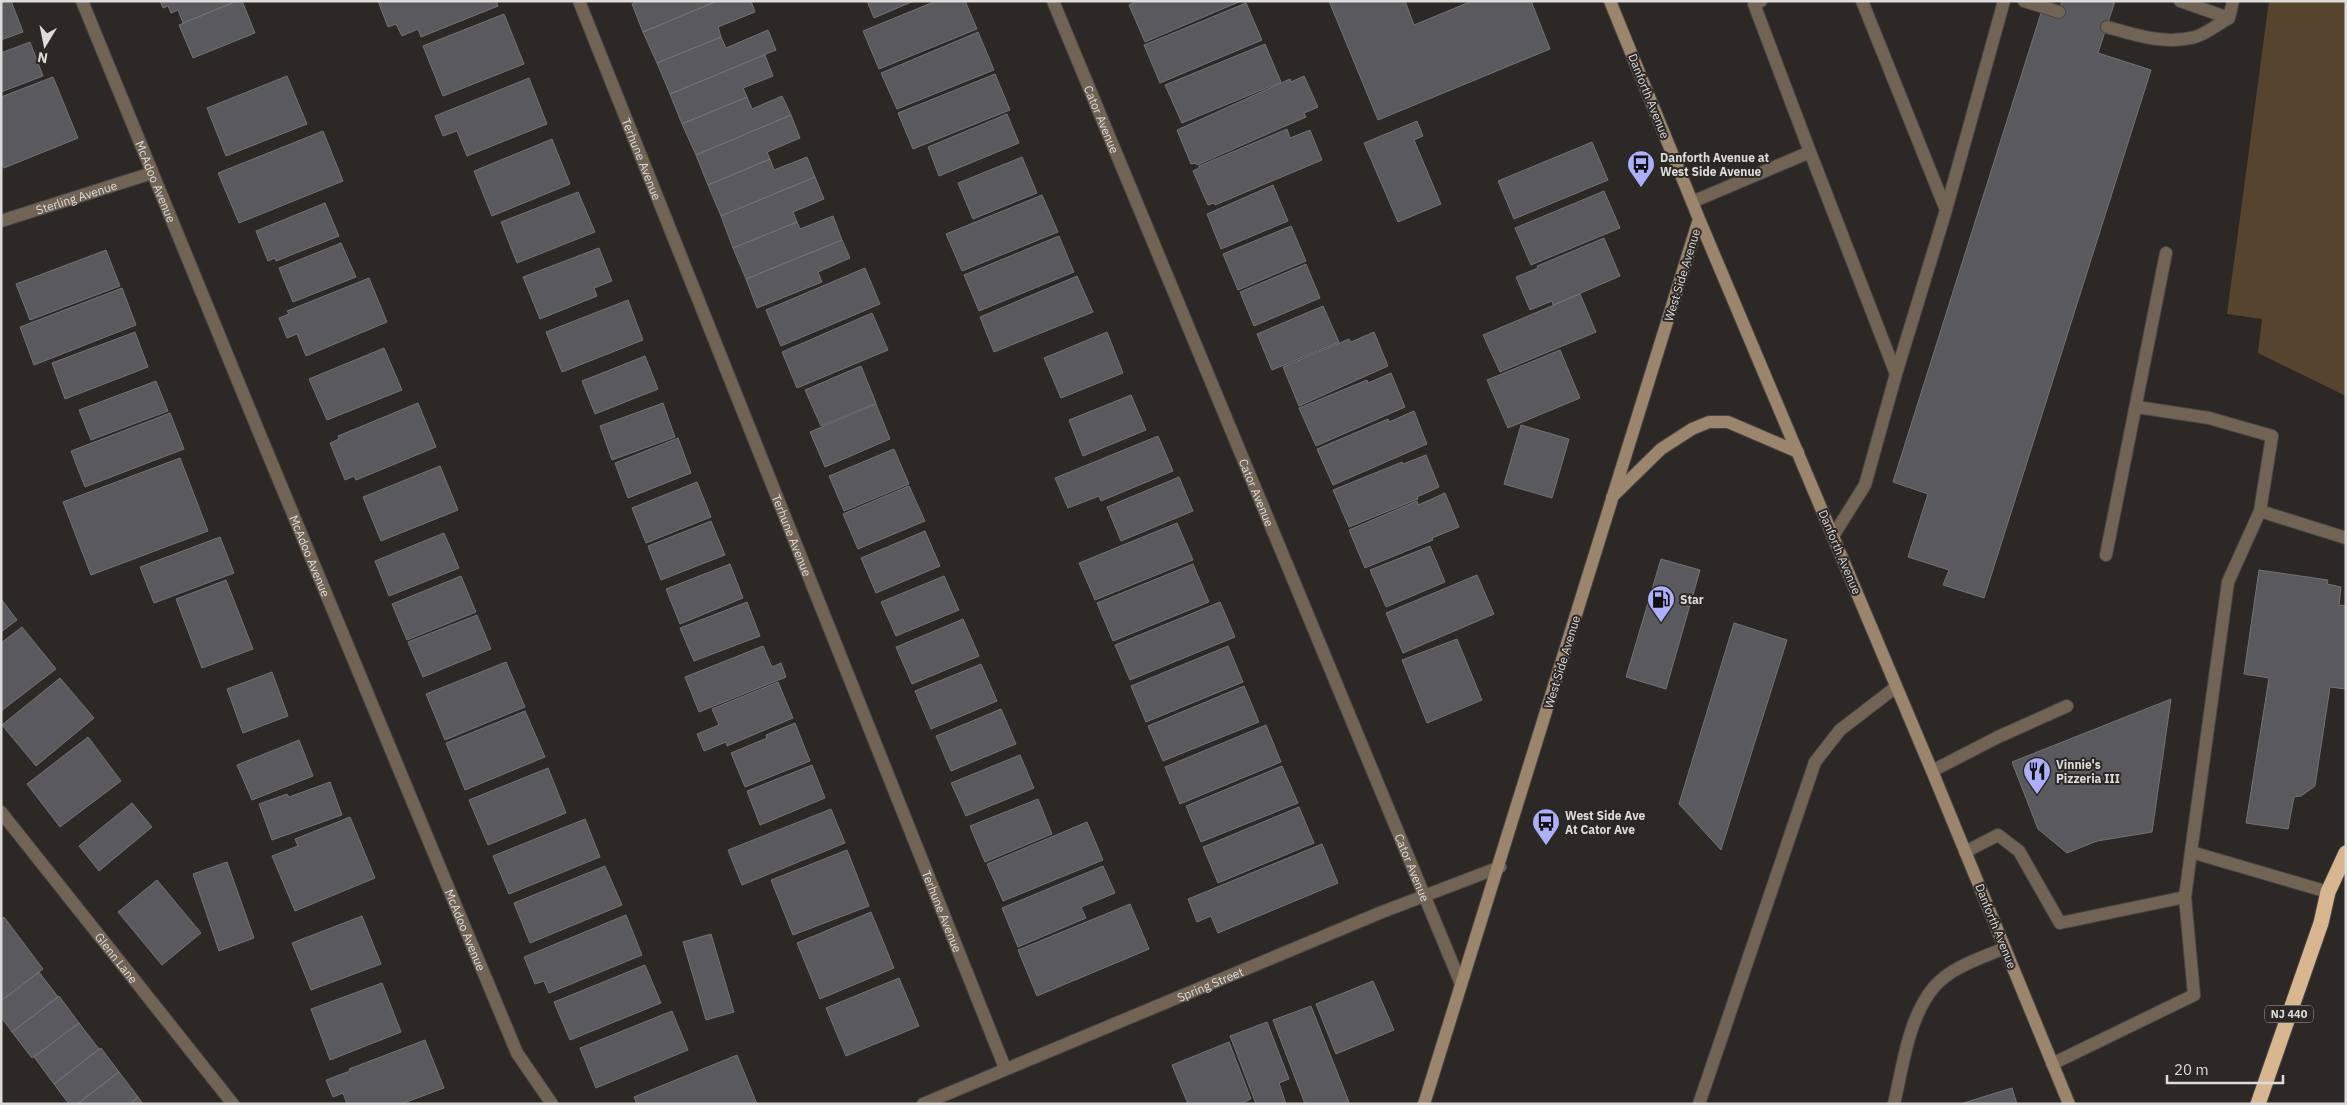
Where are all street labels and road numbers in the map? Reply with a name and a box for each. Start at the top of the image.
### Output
street label: Danforth Avenue [1625,51,1673,141]
street label: Cator Avenue [1081,83,1123,156]
street label: Terhune Avenue [619,116,665,202]
street label: McAdoo Avenue [133,138,180,225]
street label: Sterling Avenue [34,177,119,217]
street label: West Side Avenue [1661,226,1703,323]
street label: Cator Avenue [1236,456,1278,529]
street label: Terhune Avenue [769,492,815,579]
street label: Danforth Avenue [1815,508,1865,597]
street label: McAdoo Avenue [287,513,334,599]
street label: West Side Avenue [1541,613,1583,710]
street label: Cator Avenue [1392,831,1433,904]
street label: Terhune Avenue [919,868,966,955]
street label: Danforth Avenue [1972,881,2020,971]
street label: McAdoo Avenue [442,887,490,973]
street label: Glenn Lane [92,929,142,986]
street label: Spring Street [1175,963,1245,1004]
road number: NJ 440 [2265,1006,2313,1022]

